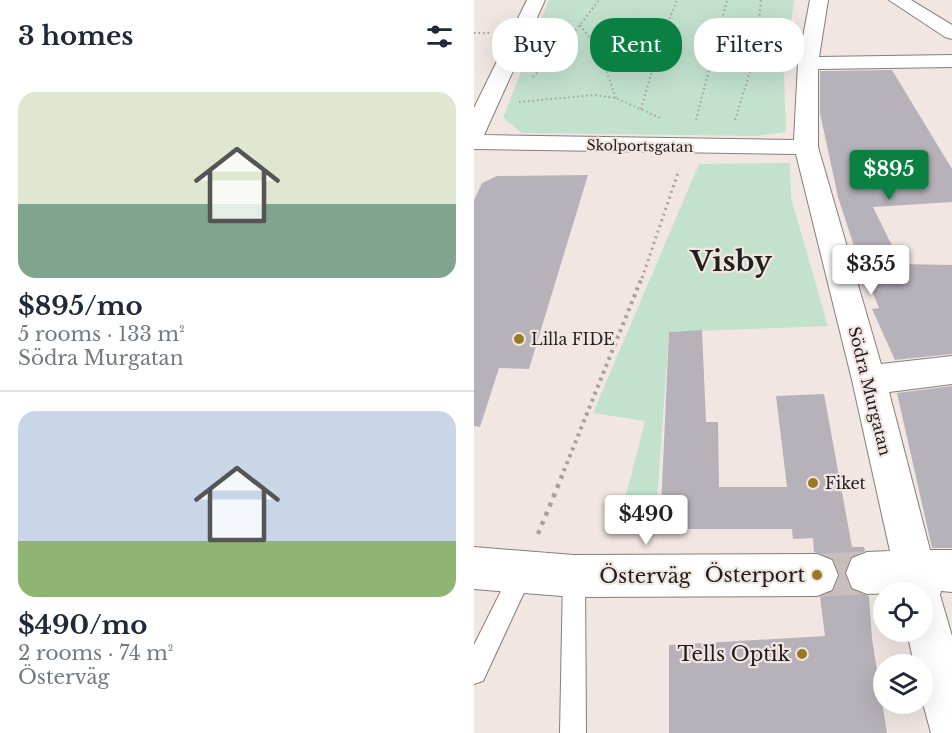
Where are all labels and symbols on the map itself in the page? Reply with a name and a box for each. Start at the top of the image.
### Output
street label: Skolportsgatan [587,136,694,156]
pin: $895 [853,150,925,201]
district label: Visby [689,244,773,279]
pin: $355 [835,245,907,296]
street label: Södra Murgatan [844,324,896,458]
place label: Lilla FIDE [531,329,615,349]
marker: Lilla FIDE [512,332,526,346]
place label: Fiket [825,473,866,493]
marker: Fiket [806,476,820,490]
pin: $490 [610,495,682,546]
place label: Österport [705,562,805,587]
street label: Österväg [599,563,692,588]
marker: Österport [810,568,824,582]
place label: Tells Optik [678,642,791,666]
marker: Tells Optik [795,647,809,661]

